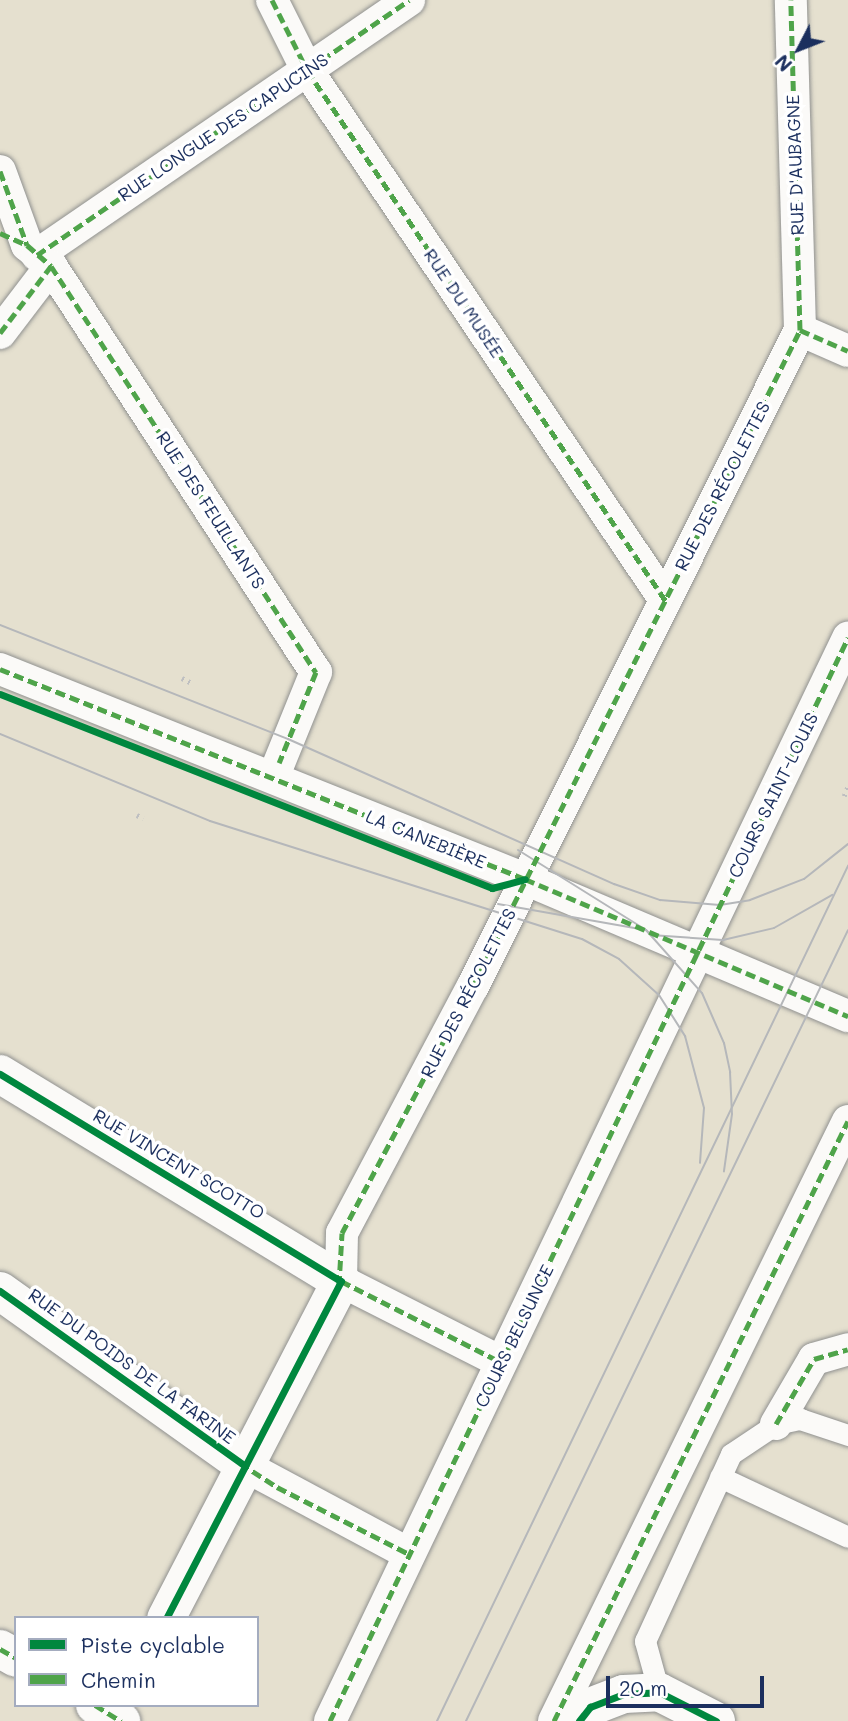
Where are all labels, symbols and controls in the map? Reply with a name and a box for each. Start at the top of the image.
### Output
north arrow [764,14,834,84]
street label: RUE LONGUE DES CAPUCINS [114,48,332,206]
text: N [769,50,797,77]
street label: RUE D'AUBAGNE [782,94,808,236]
street label: RUE DU MUSÉE [420,244,508,362]
street label: RUE DES RÉCOLETTES [670,398,774,574]
street label: RUE DES FEUILLANTS [152,427,270,593]
street label: COURS SAINT-LOUIS [723,709,823,881]
street label: LA CANEBIÈRE [363,805,489,873]
street label: RUE DES RÉCOLETTES [416,905,520,1081]
street label: RUE VINCENT SCOTTO [89,1104,269,1224]
street label: COURS BELSUNCE [470,1261,558,1411]
street label: RUE DU POIDS DE LA FARINE [24,1284,240,1448]
legend [14,1616,259,1707]
text: Piste cyclable [81,1631,225,1658]
scale bar [610,1662,768,1706]
text: Chemin [81,1666,156,1693]
text: 20 m [619,1674,667,1701]

